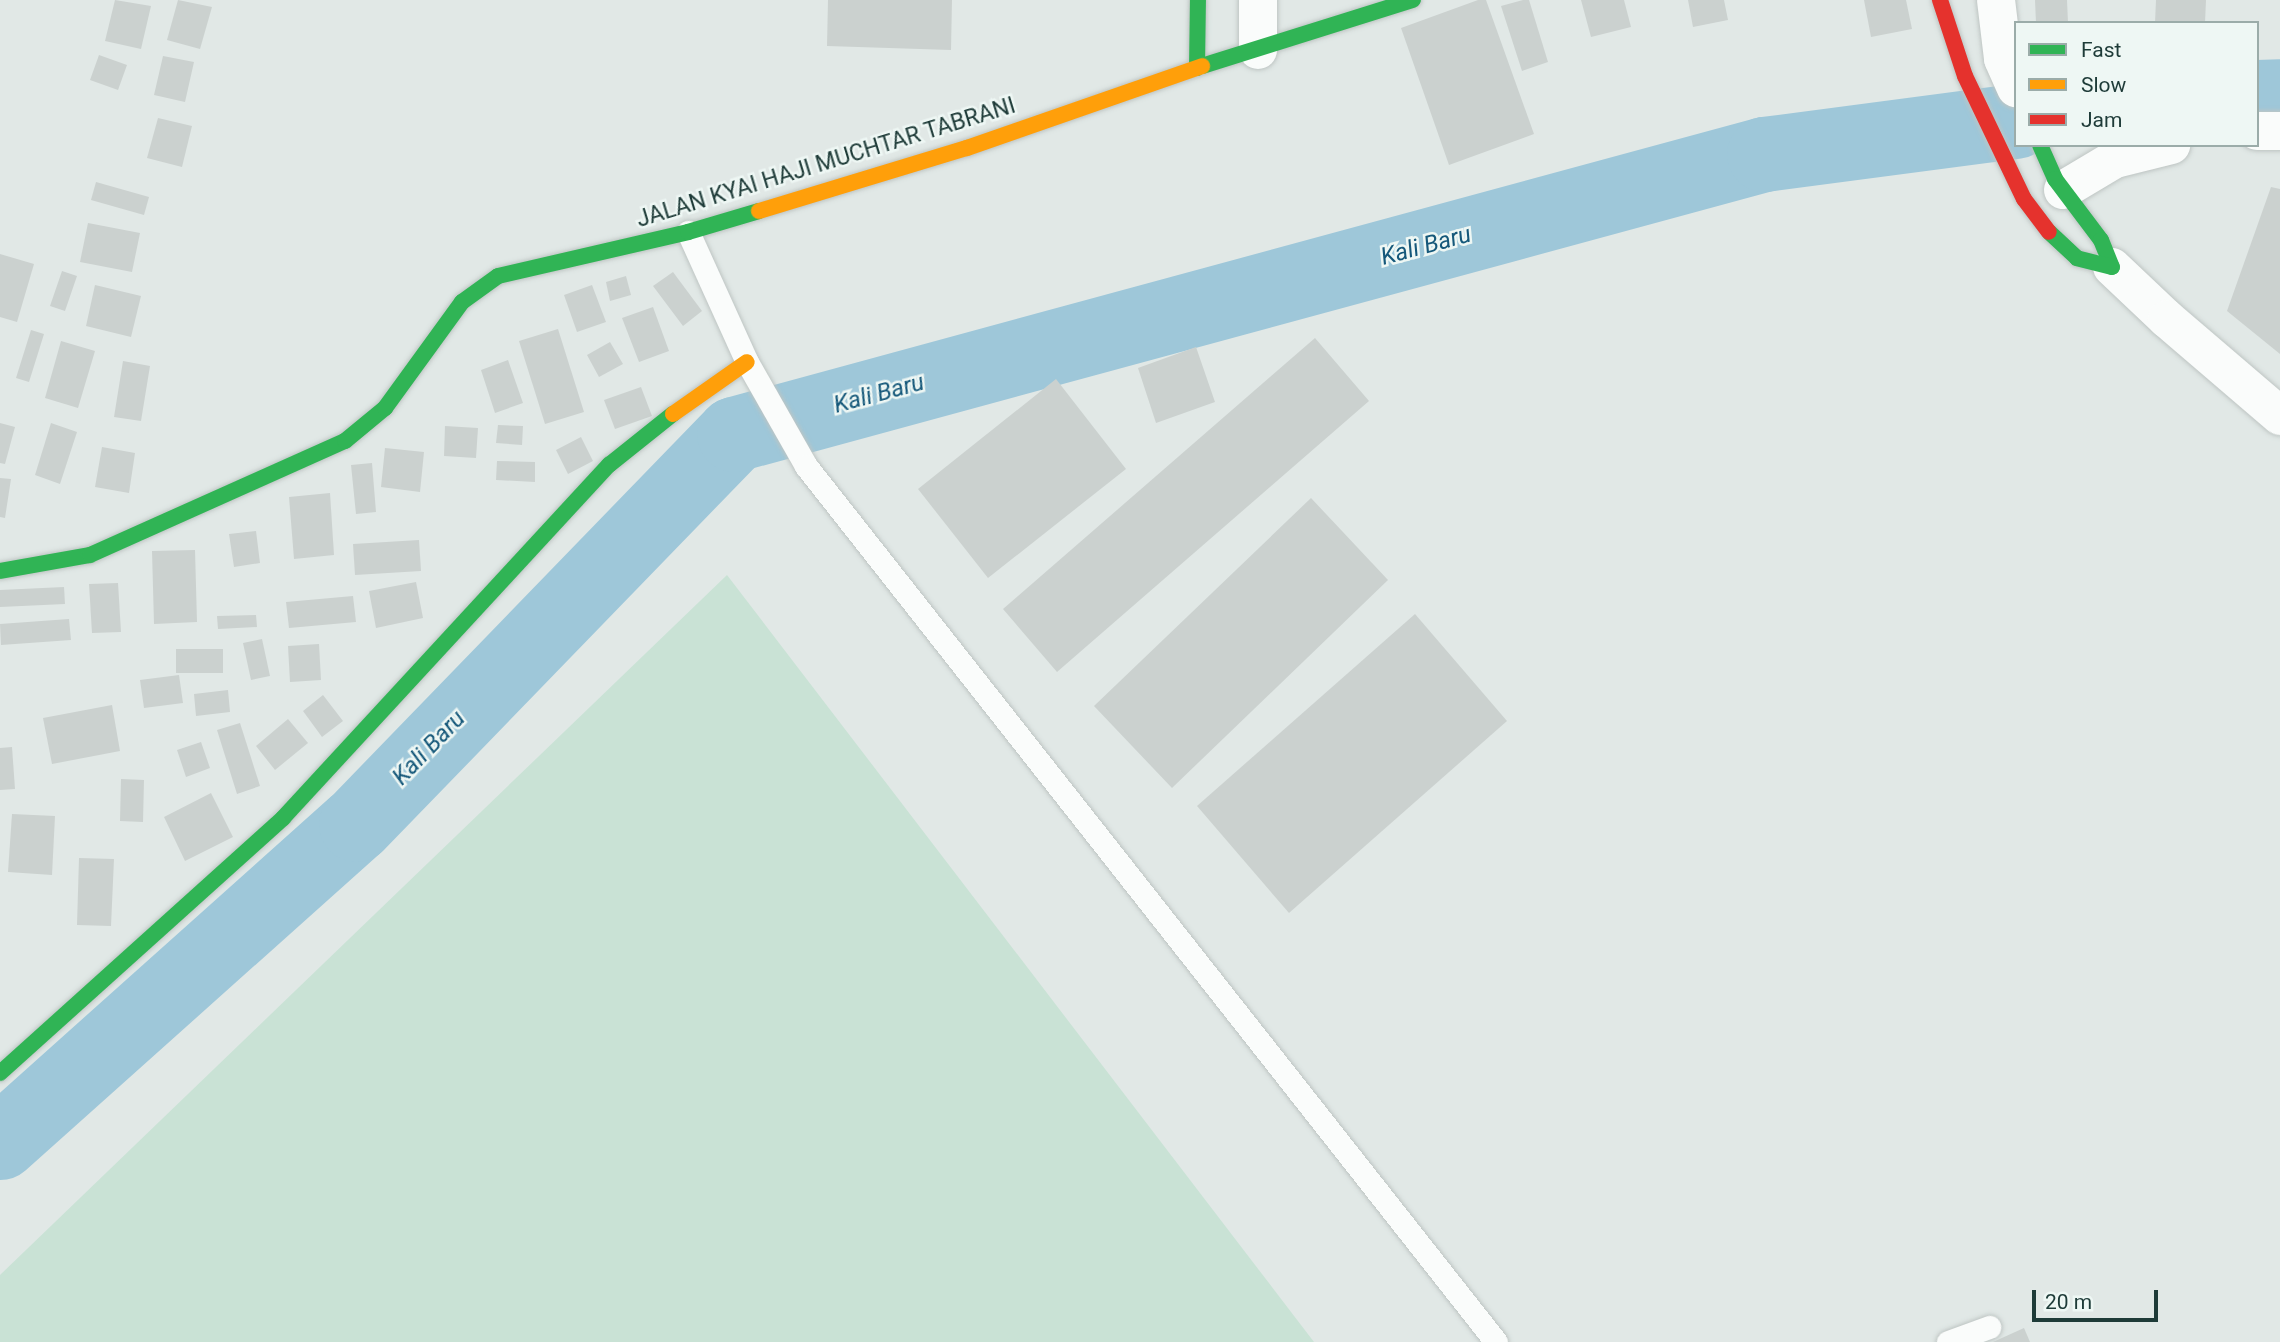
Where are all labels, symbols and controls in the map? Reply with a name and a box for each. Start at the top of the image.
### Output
legend [2014,21,2259,147]
text: Fast [2081,38,2121,62]
text: Slow [2081,73,2126,97]
street label: JALAN KYAI HAJI MUCHTAR TABRANI [633,92,1019,234]
text: Jam [2081,108,2122,132]
water label: Kali Baru [1378,220,1474,272]
water label: Kali Baru [831,368,927,420]
water label: Kali Baru [387,705,471,791]
scale bar [2035,1276,2161,1320]
text: 20 m [2045,1290,2092,1314]

